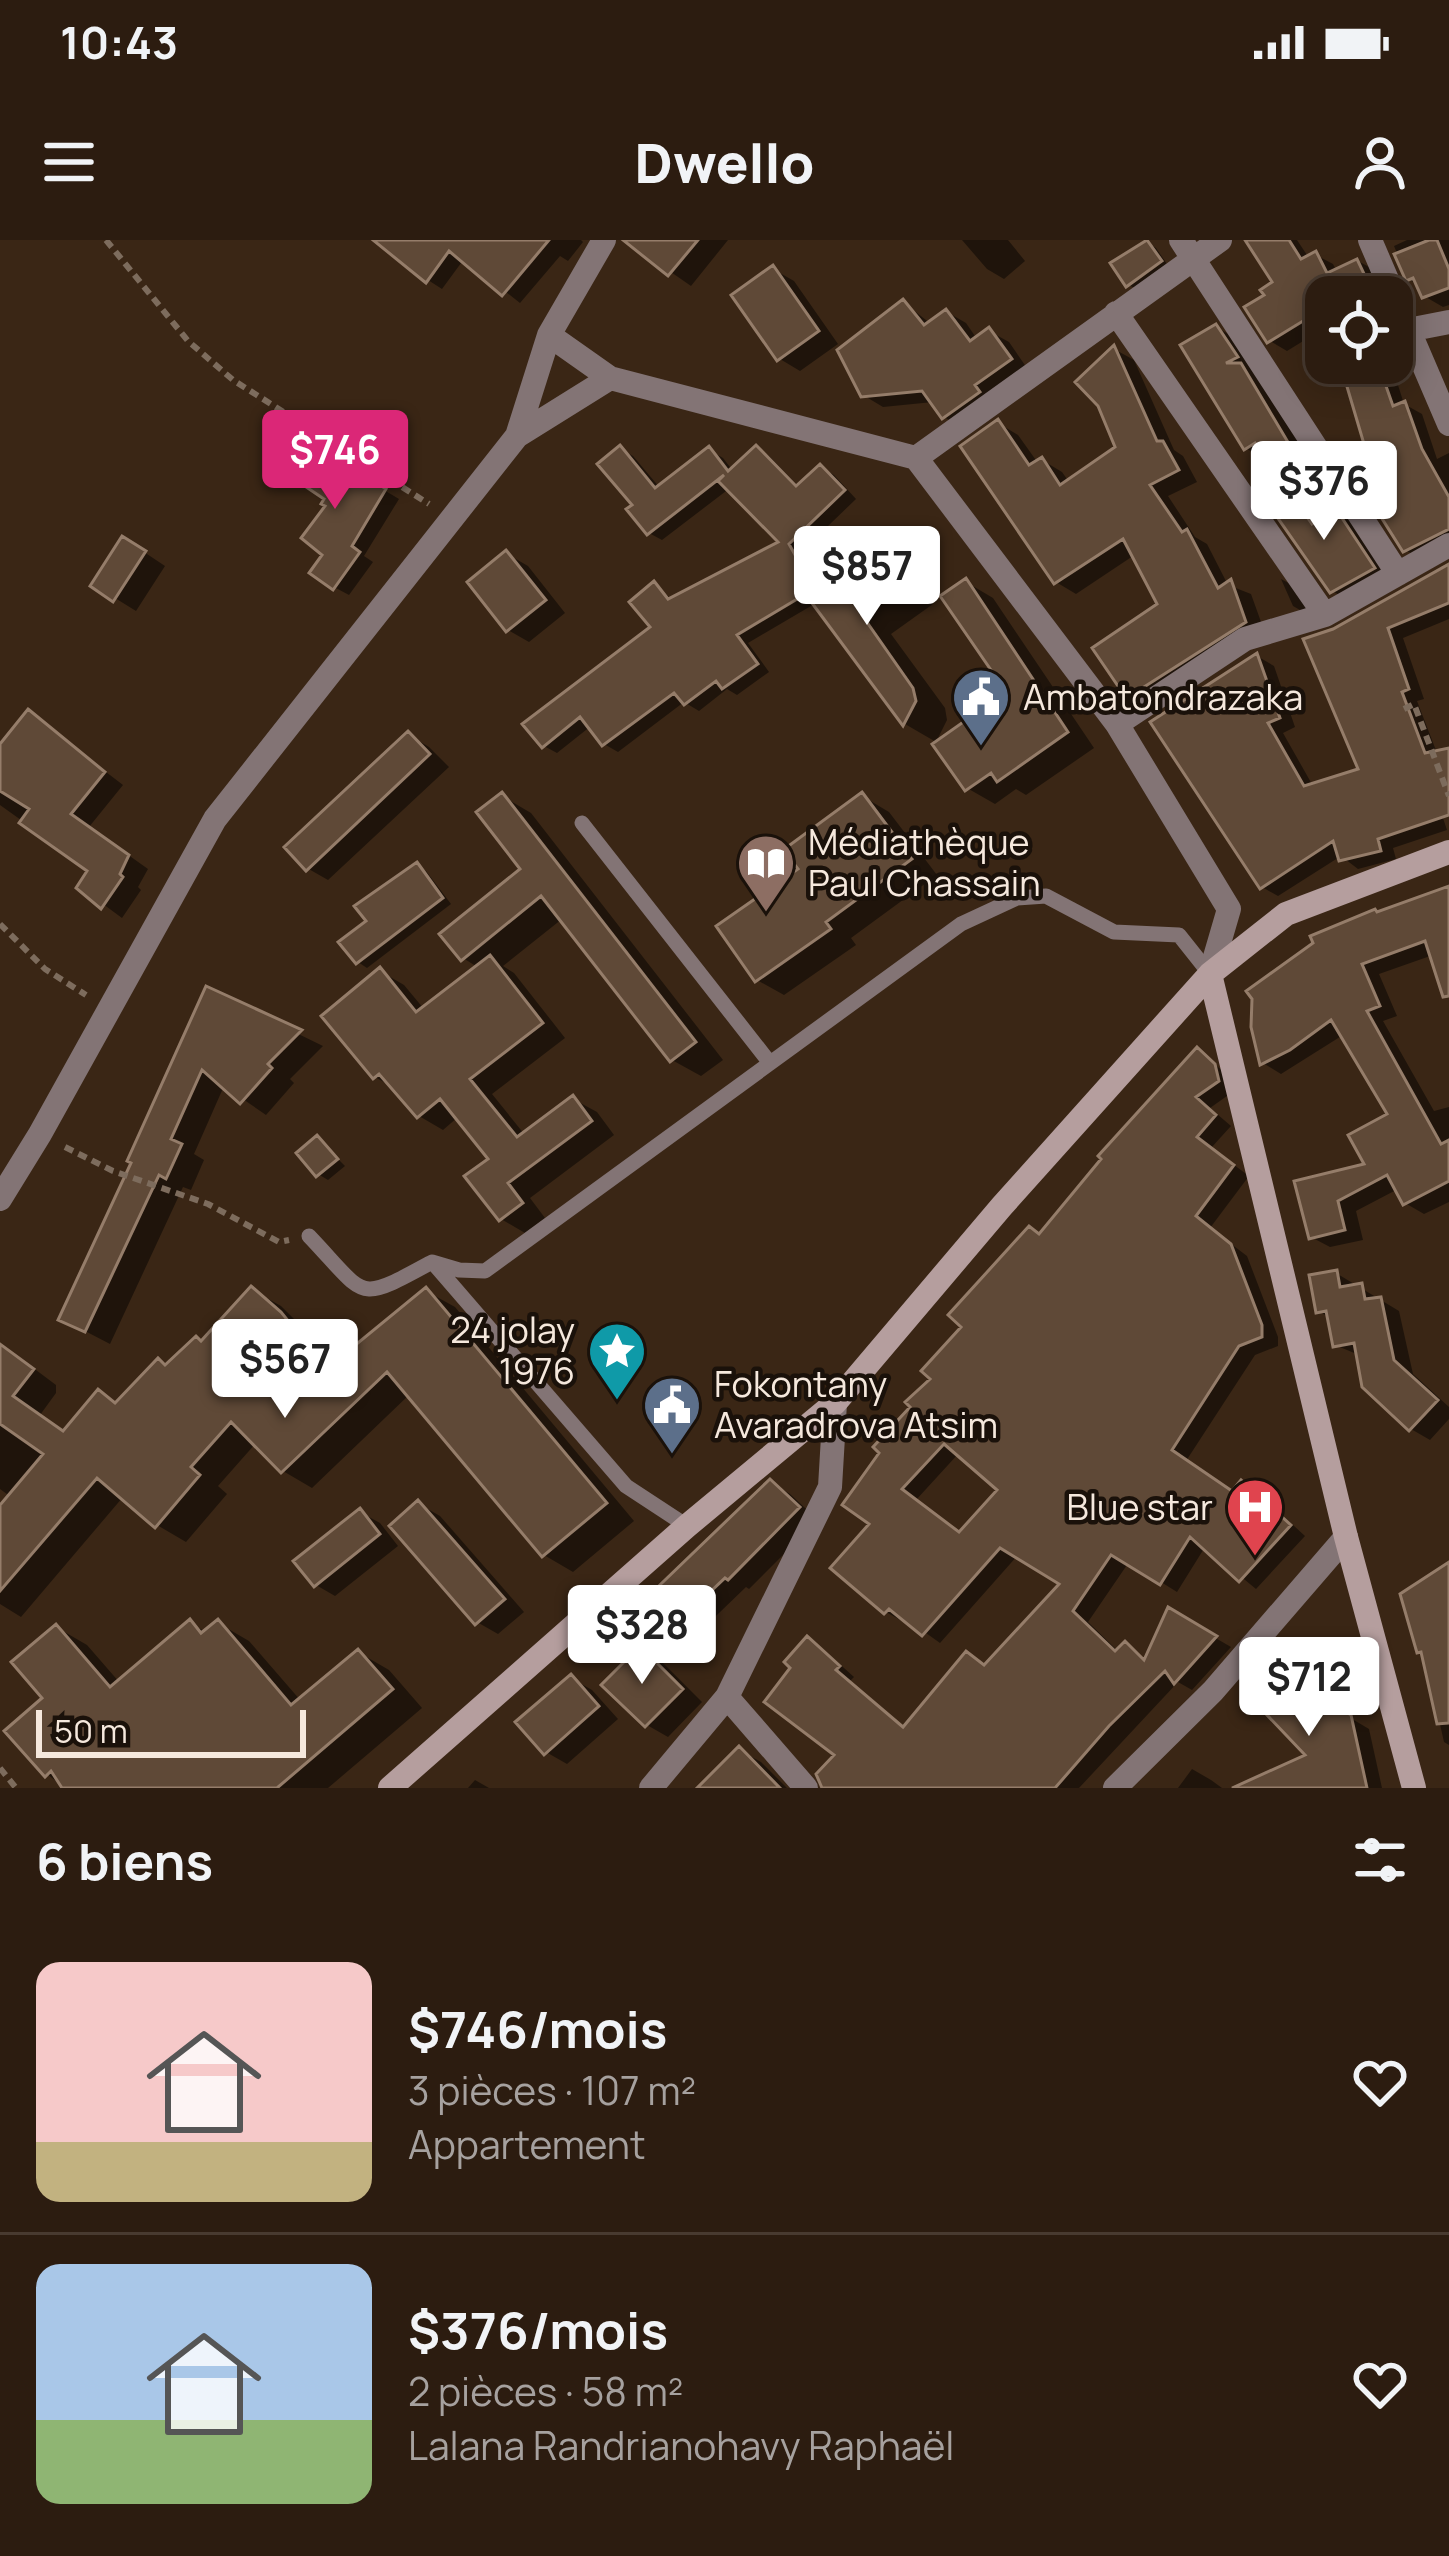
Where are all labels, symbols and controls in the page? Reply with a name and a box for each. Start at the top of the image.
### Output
text: 10:43 [60,11,178,73]
text: Dwello [635,125,814,199]
icon: menu [36,129,102,195]
icon: person [1347,129,1413,195]
map controls [1305,276,1413,384]
button: locate [1305,276,1413,384]
pin: $746 [264,410,406,512]
text: $746 [289,422,381,476]
pin: $376 [1253,441,1395,543]
text: $376 [1278,453,1370,507]
pin: $857 [796,526,938,628]
text: $857 [821,538,913,592]
public building icon: Ambatondrazaka [950,666,1012,748]
place label: Ambatondrazaka [1023,672,1303,721]
place label: Médiathèque Paul Chassain [808,817,1041,907]
library icon: Médiathèque Paul Chassain [735,832,797,914]
place label: 24 jolay 1976 [450,1305,575,1395]
pin: $567 [214,1319,356,1421]
place icon: 24 jolay 1976 [586,1320,648,1402]
text: $567 [239,1331,331,1385]
place label: Fokontany Avaradrova Atsim [714,1359,998,1449]
public building icon: Fokontany Avaradrova Atsim [641,1374,703,1456]
hospital icon: Blue star [1224,1476,1286,1558]
place label: Blue star [1067,1482,1213,1531]
pin: $328 [571,1585,713,1687]
text: $328 [595,1597,689,1651]
pin: $712 [1238,1637,1380,1739]
text: $712 [1266,1649,1352,1703]
scale bar [36,1704,306,1757]
text: 50 m [54,1708,128,1753]
text: 6 biens [36,1826,213,1895]
icon: filters [1347,1827,1413,1893]
text: $746/mois [408,1994,667,2063]
icon: home [132,2010,276,2154]
icon: heart [1347,2049,1413,2115]
text: 3 pièces · 107 m² [408,2063,696,2117]
text: Appartement [408,2117,646,2171]
text: $376/mois [408,2295,668,2364]
icon: home [132,2312,276,2456]
icon: heart [1347,2351,1413,2417]
text: 2 pièces · 58 m² [408,2364,683,2418]
text: Lalana Randrianohavy Raphaël [408,2418,954,2472]

